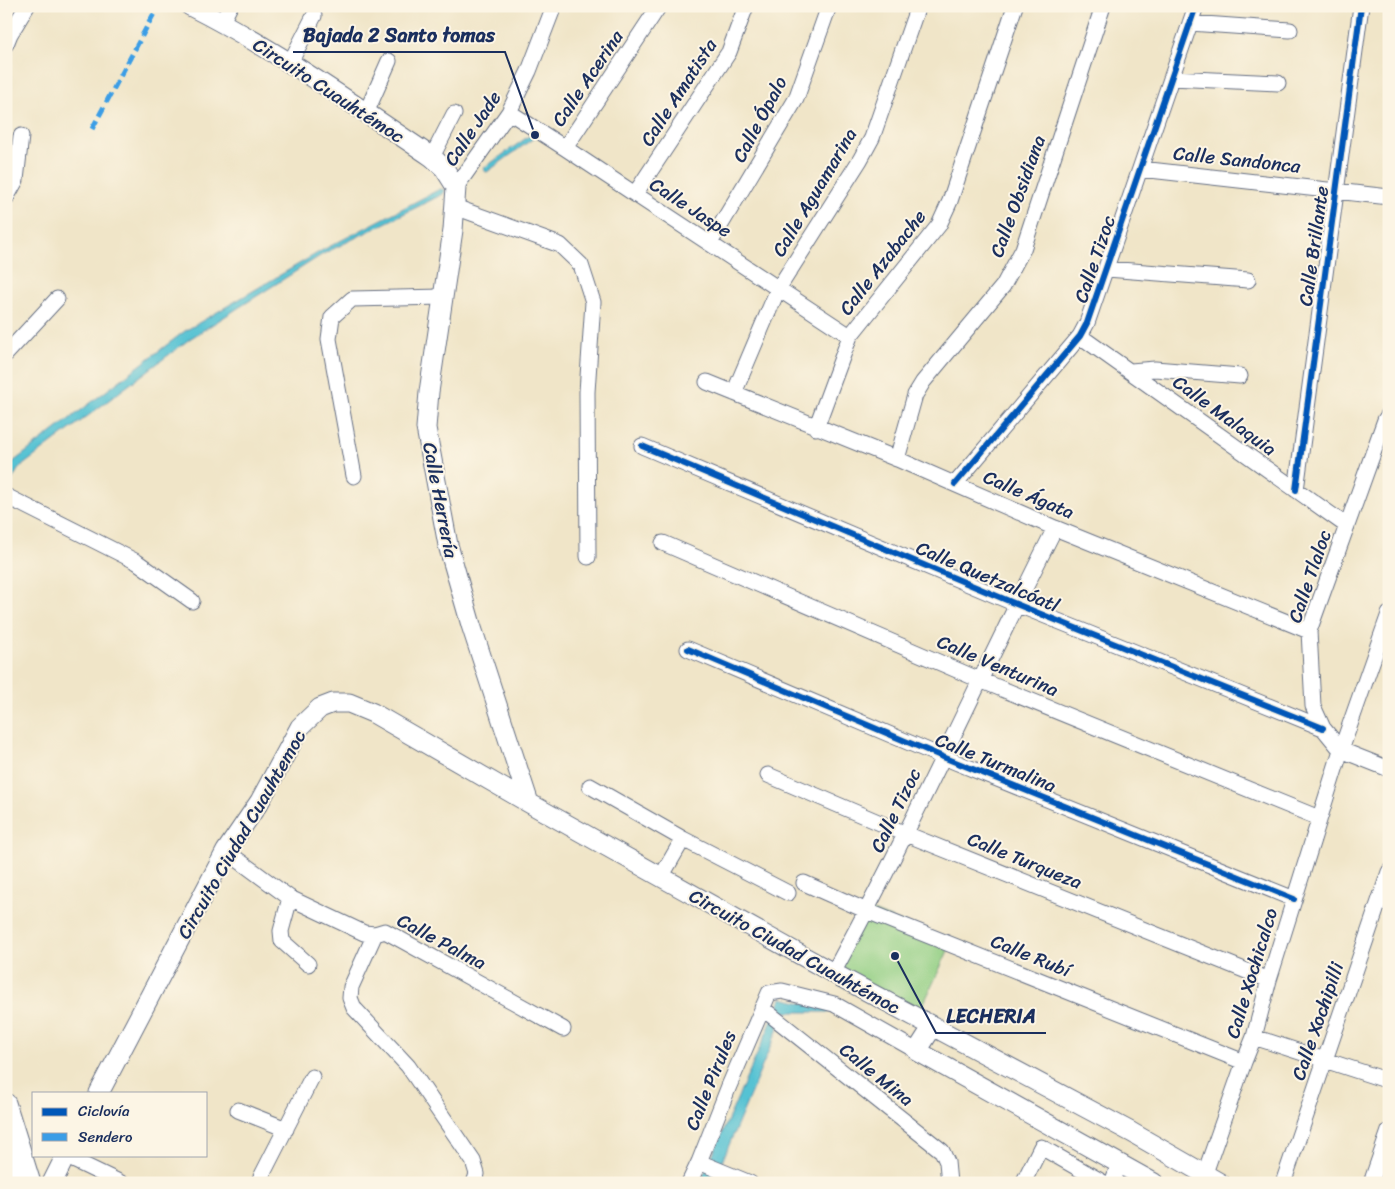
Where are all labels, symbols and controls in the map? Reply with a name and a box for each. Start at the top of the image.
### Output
callout: Bajada 2 Santo tomas [293,17,505,52]
text: Bajada 2 Santo tomas [303,18,496,53]
street label: Calle Acerina [543,23,632,133]
street label: Circuito Cuauhtémoc [246,29,412,152]
street label: Calle Amatista [631,31,726,153]
street label: Calle Ópalo [723,70,796,168]
street label: Calle Jade [435,84,510,173]
street label: Calle Aguamarina [763,121,866,263]
street label: Calle Obsidiana [980,130,1055,262]
street label: Calle Sandonca [1172,136,1303,183]
street label: Calle Jaspe [643,168,739,247]
street label: Calle Brillante [1289,184,1338,308]
street label: Calle Azabache [830,202,935,323]
street label: Calle Tizoc [1064,211,1125,307]
street label: Calle Malaquia [1166,366,1284,465]
street label: Calle Herrería [413,439,468,561]
street label: Calle Ágata [978,460,1080,529]
street label: Calle Tlaloc [1278,525,1341,627]
street label: Calle Quetzalcóatl [911,531,1065,622]
street label: Calle Venturina [932,625,1064,706]
street label: Circuito Ciudad Cuauhtemoc [168,723,315,945]
street label: Calle Turmalina [930,723,1062,802]
street label: Calle Tizoc [861,762,930,858]
street label: Calle Turqueza [963,822,1088,899]
street label: Circuito Ciudad Cuauhtémoc [683,879,907,1024]
street label: Calle Palma [391,904,493,979]
street label: Calle Xochicalco [1216,904,1287,1043]
street label: Calle Rubí [986,924,1079,988]
street label: Calle Xochipilli [1282,957,1353,1085]
callout: LECHERIA [936,998,1046,1033]
text: LECHERIA [946,999,1036,1034]
street label: Calle Pirules [675,1025,746,1135]
street label: Calle Mina [832,1034,922,1115]
legend [32,1092,208,1156]
text: Ciclovía [78,1098,130,1124]
text: Sendero [78,1124,133,1150]

